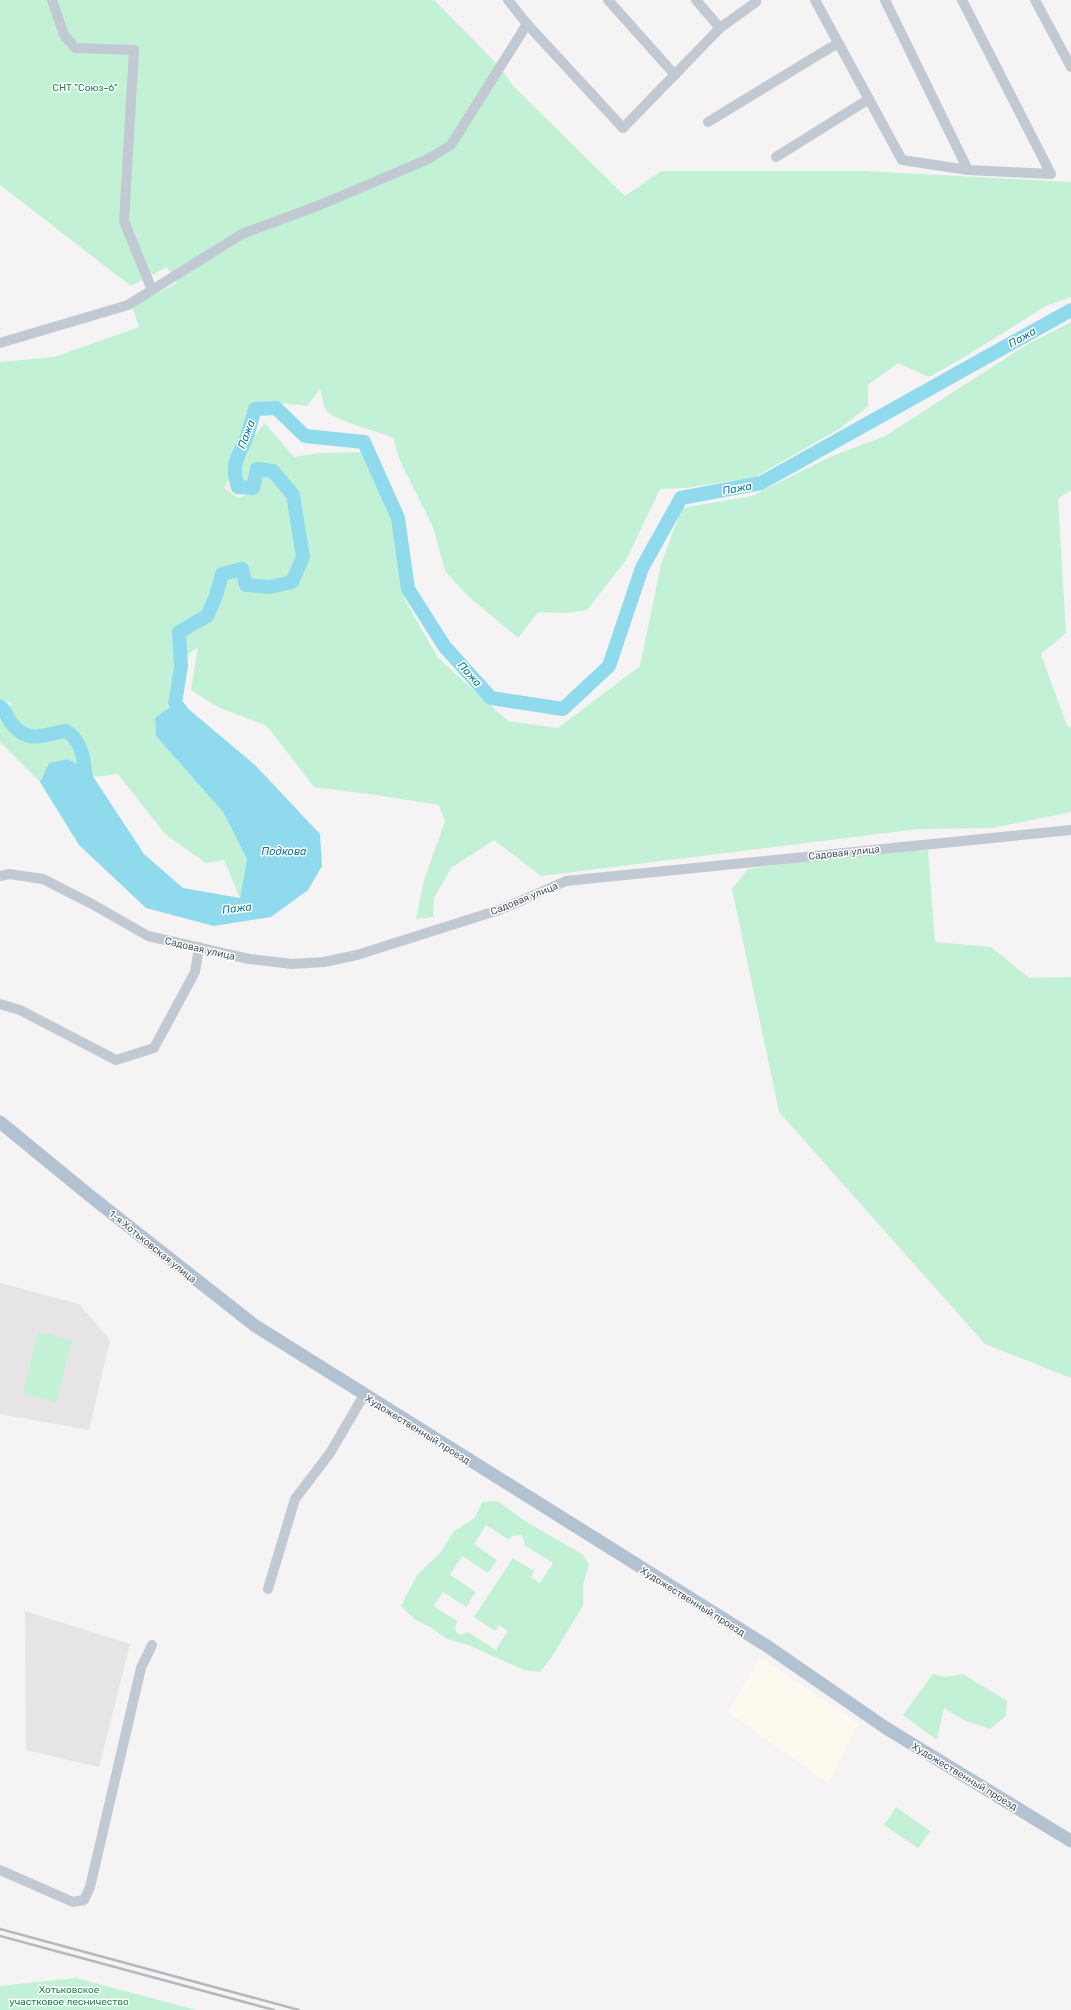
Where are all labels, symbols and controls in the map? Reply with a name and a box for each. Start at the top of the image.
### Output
park label: СНТ "Союз-6" [52,82,118,94]
water label: Пажа [1006,324,1039,350]
water label: Пажа [235,418,258,450]
water label: Пажа [721,479,753,497]
water label: Пажа [455,659,485,690]
street label: Садовая улица [808,843,880,863]
water label: Подкова [261,845,307,858]
street label: Садовая улица [489,880,560,918]
water label: Пажа [222,900,253,917]
street label: Садовая улица [163,935,236,963]
street label: 1-я Хотьковская улица [106,1208,198,1286]
street label: Художественный проезд [363,1393,472,1467]
street label: Художественный проезд [638,1565,747,1639]
street label: Художественный проезд [909,1741,1019,1813]
park label: Хотьковское участковое лесничество [9,1984,129,2008]

